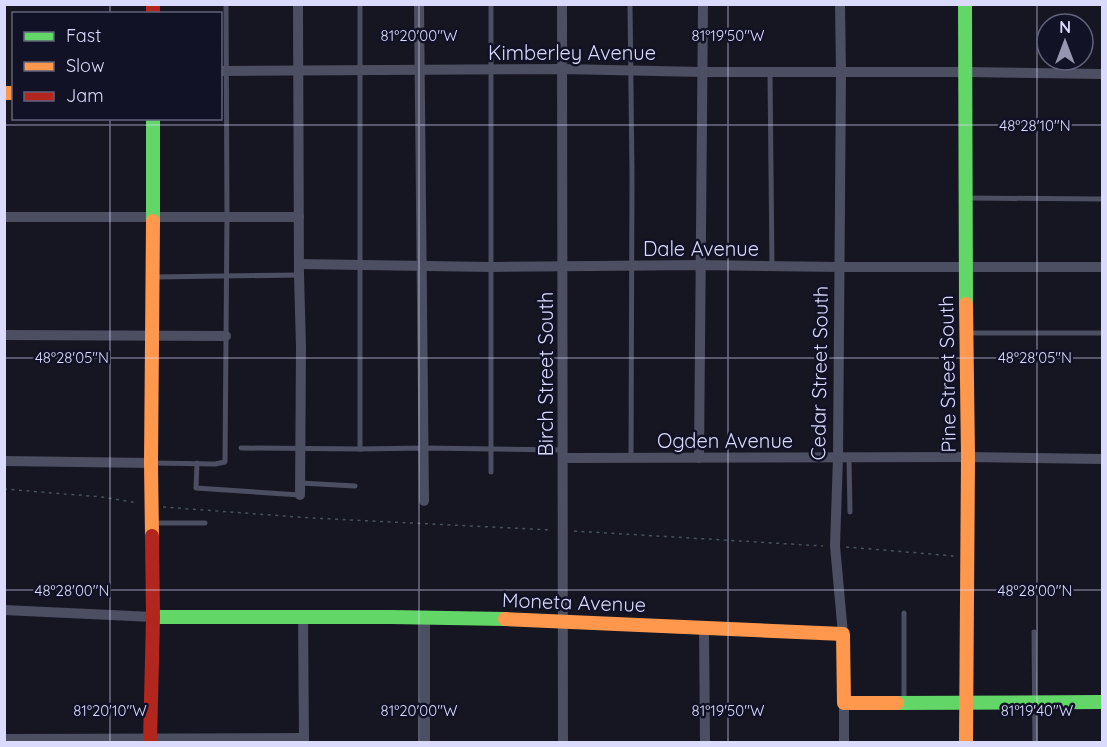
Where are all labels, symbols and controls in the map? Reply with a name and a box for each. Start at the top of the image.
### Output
legend [12,12,222,120]
north arrow [1035,12,1095,72]
text: N [1059,17,1071,37]
text: Fast [66,24,101,47]
text: 81°20'00"W [381,26,458,45]
text: 81°19'50"W [692,26,765,45]
street label: Kimberley Avenue [488,40,656,65]
text: Slow [66,54,104,77]
text: Jam [66,84,104,107]
text: 48°28'10"N [999,116,1071,135]
street label: Dale Avenue [643,236,759,261]
street label: Cedar Street South [805,285,833,461]
street label: Birch Street South [533,292,558,456]
street label: Pine Street South [933,295,961,453]
text: 48°28'05"N [35,348,109,367]
text: 48°28'05"N [998,348,1072,367]
street label: Ogden Avenue [657,428,793,453]
text: 48°28'00"N [35,581,109,600]
text: 48°28'00"N [998,581,1072,600]
street label: Moneta Avenue [501,587,647,617]
text: 81°20'10"W [73,701,147,720]
text: 81°20'00"W [381,701,458,720]
text: 81°19'50"W [692,701,765,720]
text: 81°19'40"W [1001,701,1074,720]

